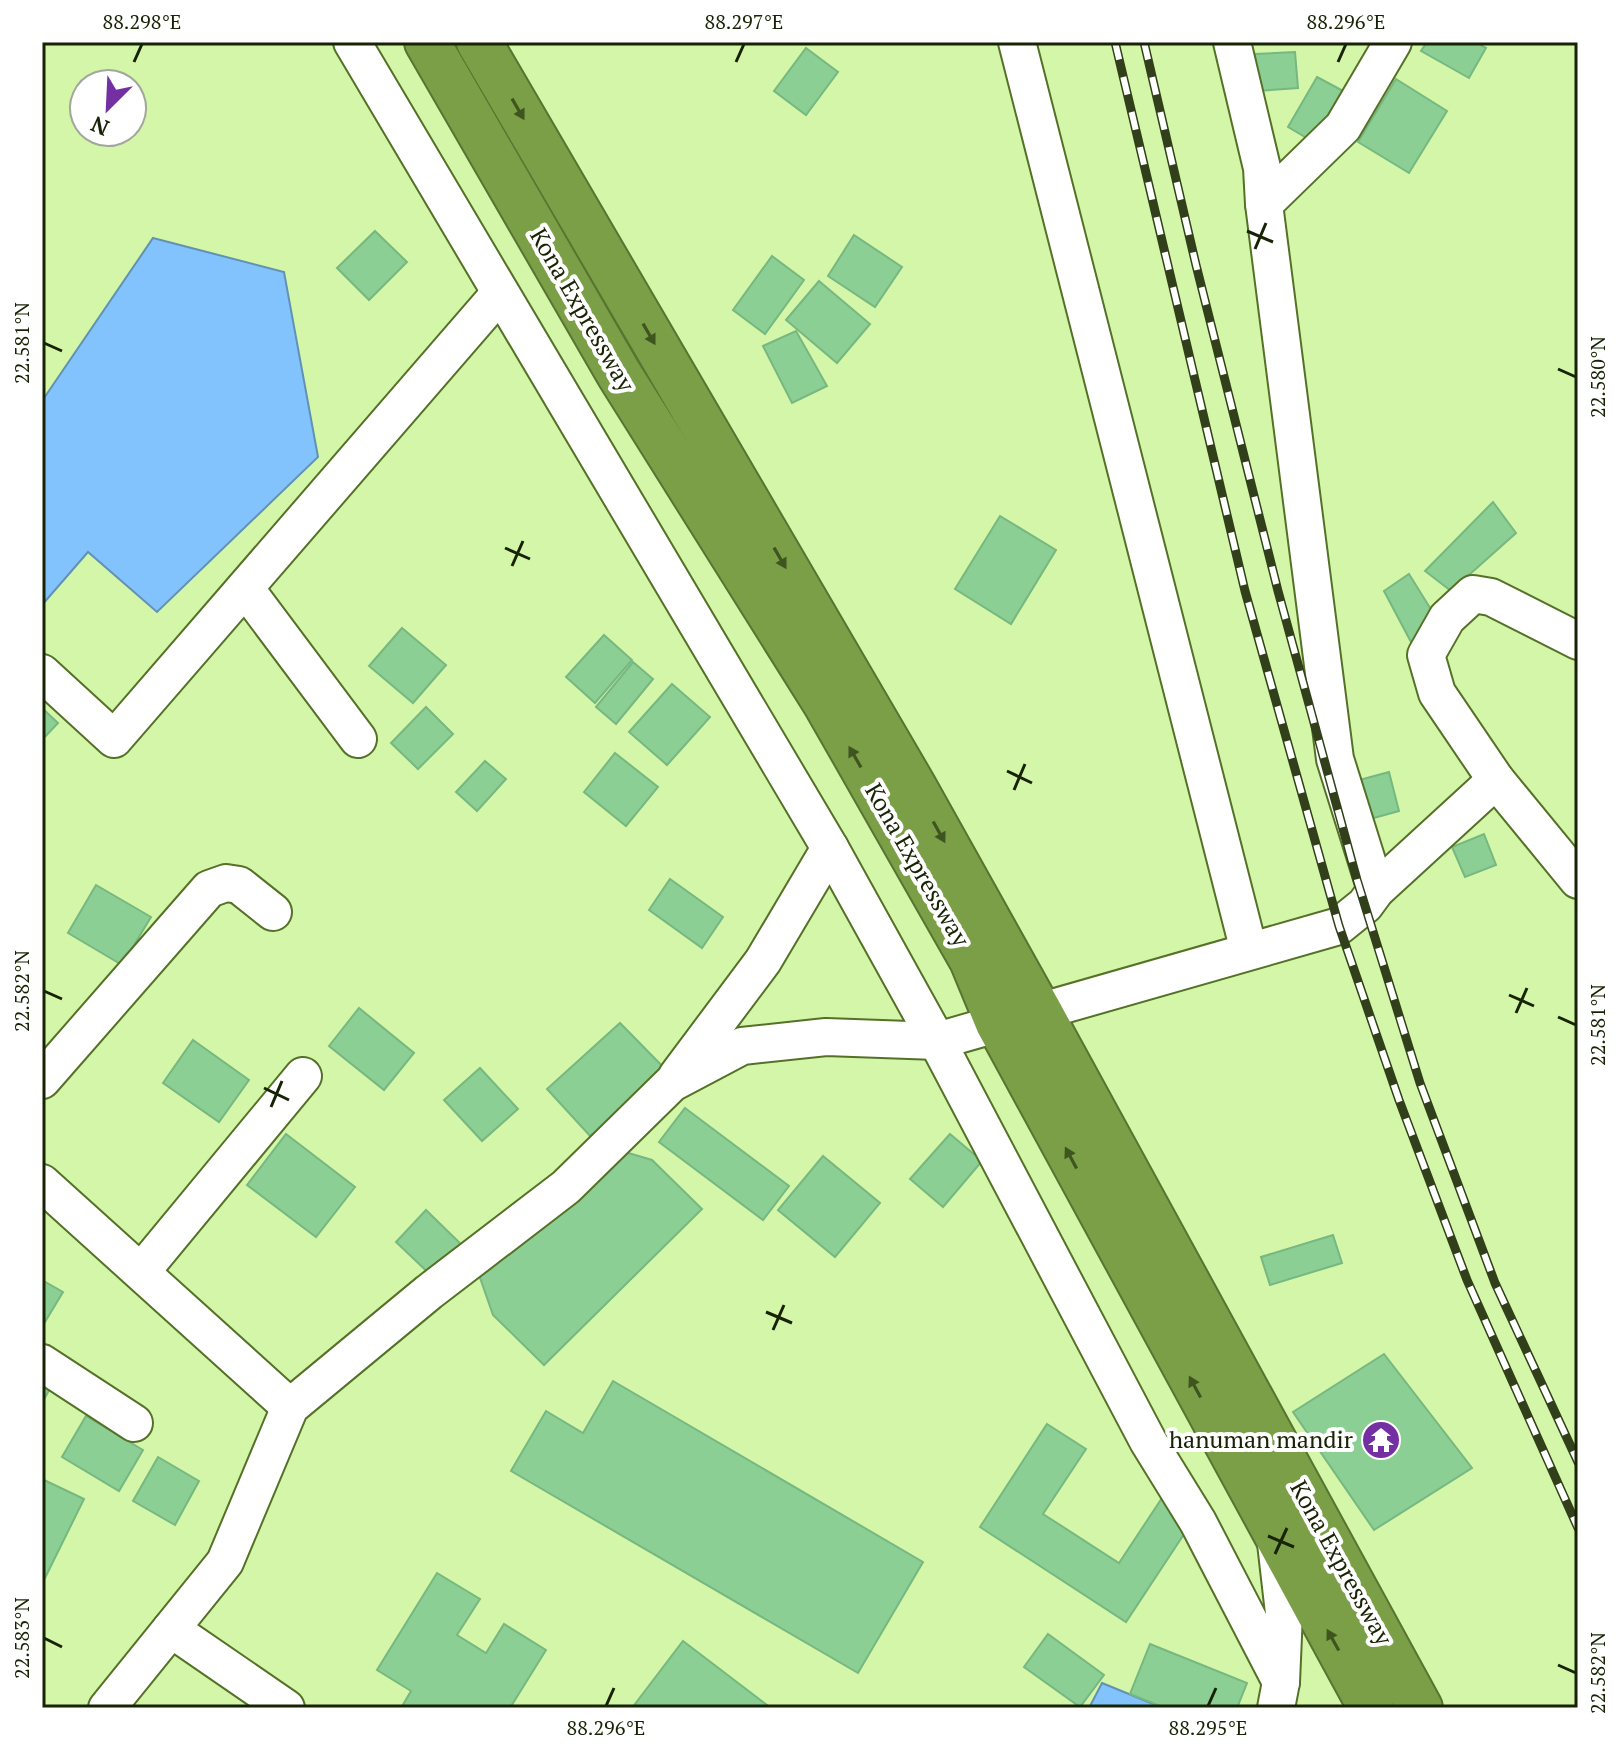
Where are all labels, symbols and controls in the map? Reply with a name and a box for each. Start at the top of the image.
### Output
text: 88.298°E [103,8,182,35]
text: 88.297°E [705,8,784,35]
text: 88.296°E [1307,8,1386,35]
north arrow [68,68,148,148]
one-way arrow [511,98,525,120]
text: N [86,110,113,143]
street label: Kona Expressway [523,222,643,398]
text: 22.581°N [8,302,35,384]
one-way arrow [642,323,656,345]
text: 22.580°N [1584,336,1611,418]
one-way arrow [773,547,787,569]
one-way arrow [849,746,863,768]
street label: Kona Expressway [858,777,978,953]
one-way arrow [932,820,946,843]
text: 22.582°N [8,950,35,1032]
text: 22.581°N [1584,984,1611,1066]
one-way arrow [1065,1147,1079,1169]
one-way arrow [1189,1375,1202,1398]
temple icon: hanuman mandir [1360,1419,1402,1461]
place label: hanuman mandir [1169,1423,1354,1455]
street label: Kona Expressway [1283,1474,1401,1651]
text: 22.583°N [8,1597,35,1679]
one-way arrow [1326,1628,1340,1651]
text: 22.582°N [1584,1632,1611,1714]
text: 88.296°E [567,1714,646,1741]
text: 88.295°E [1169,1714,1248,1741]

